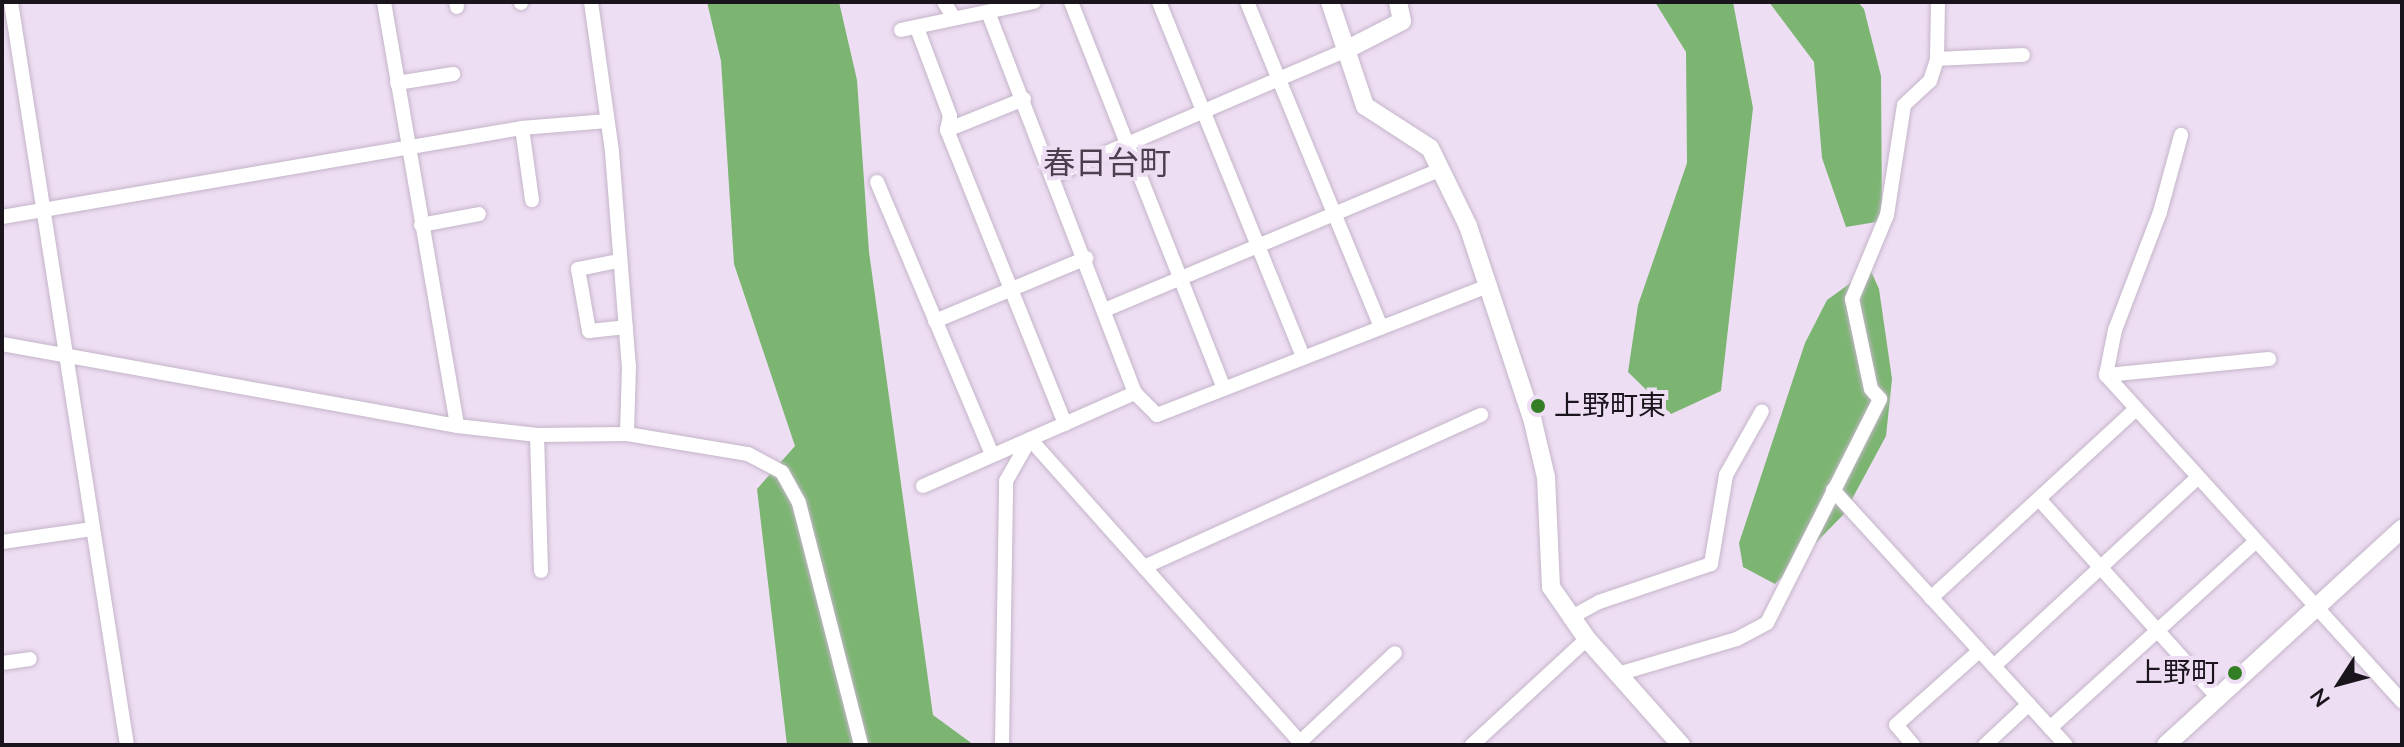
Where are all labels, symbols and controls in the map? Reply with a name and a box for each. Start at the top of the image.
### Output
district label: 春日台町 [1043,145,1171,183]
place label: 上野町東 [1554,389,1666,423]
marker: 上野町東 [1529,397,1547,415]
north arrow [2300,643,2380,723]
place label: 上野町 [2135,656,2219,690]
marker: 上野町 [2226,664,2244,682]
text: N [2304,682,2338,713]

